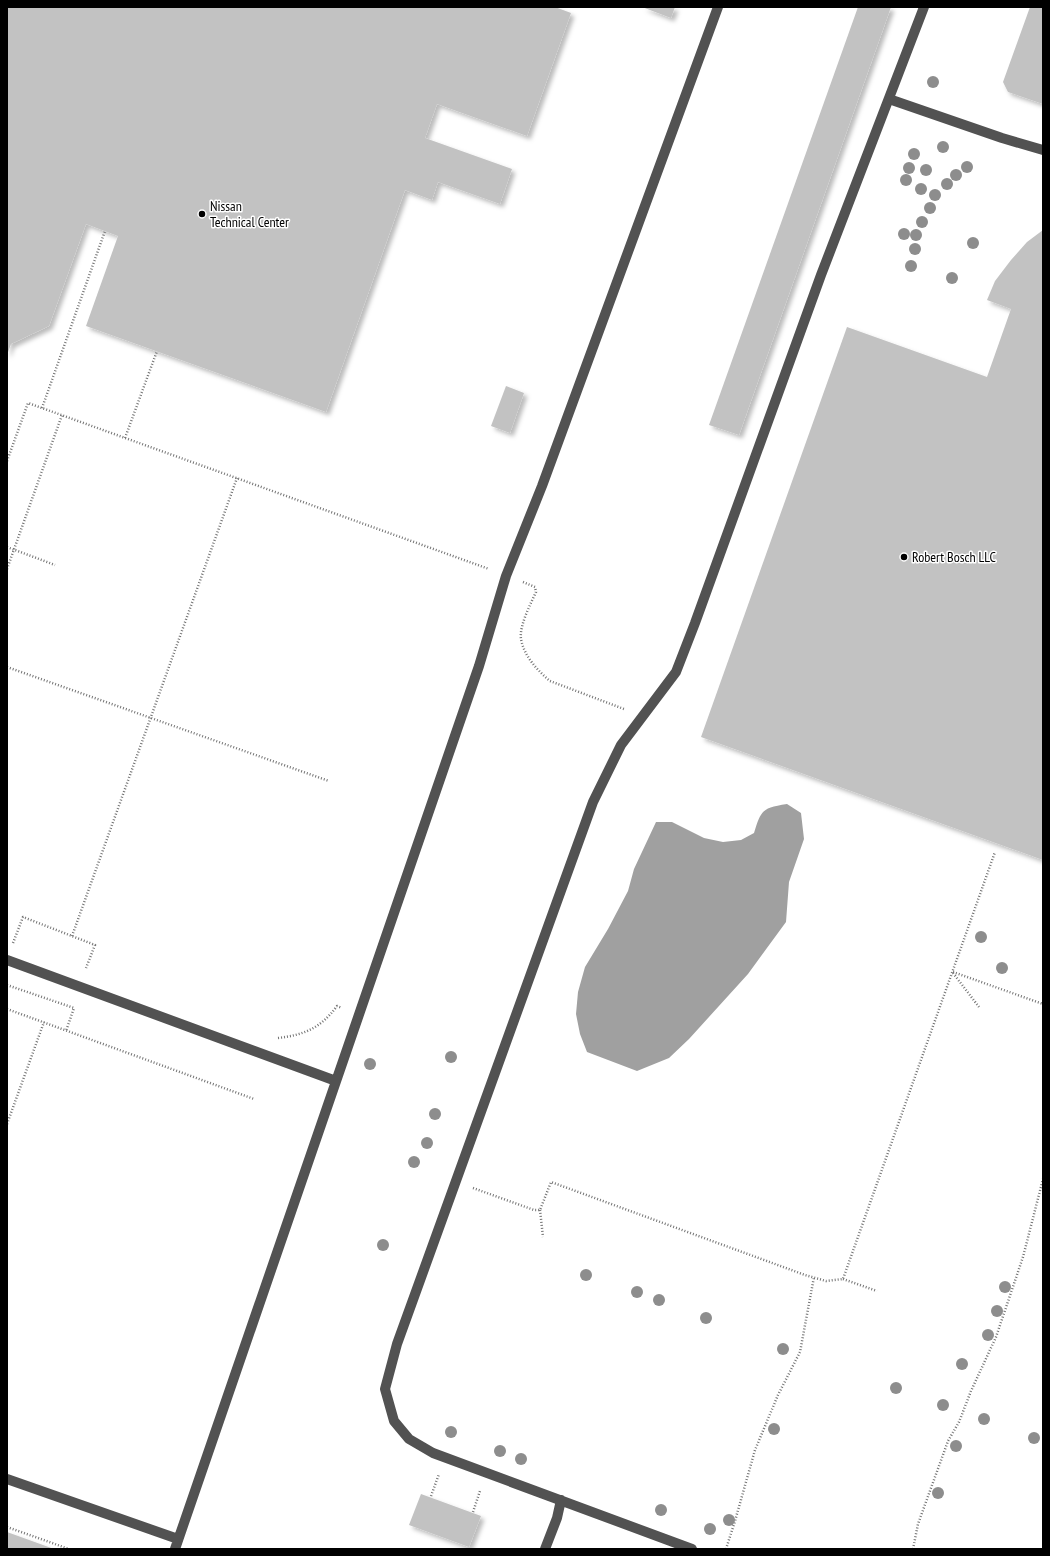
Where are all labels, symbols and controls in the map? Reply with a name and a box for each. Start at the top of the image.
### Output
place label: Nissan Technical Center [210,197,289,231]
marker: Nissan Technical Center [197,209,207,219]
place label: Robert Bosch LLC [912,548,996,566]
marker: Robert Bosch LLC [899,552,909,562]

